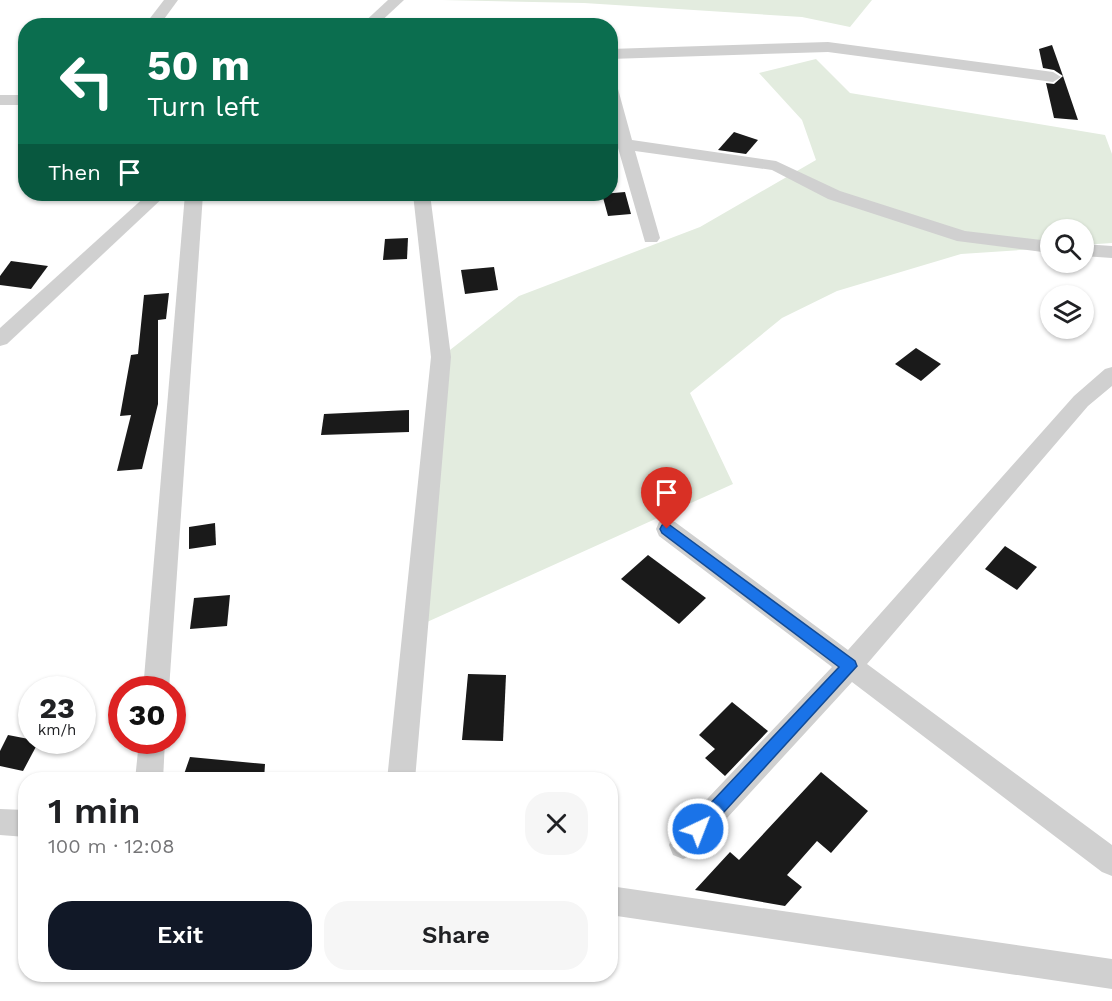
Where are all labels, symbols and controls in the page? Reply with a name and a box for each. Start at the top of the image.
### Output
text: 50 m [147,41,250,90]
icon: left [48,42,126,120]
text: Turn left [147,91,259,123]
icon: arrive [113,156,146,189]
text: Then [48,160,101,185]
map controls [1040,219,1094,339]
button: search [1040,219,1094,273]
button: layers [1040,285,1094,339]
pin [641,467,692,529]
icon: arrive [650,476,683,509]
speed limit sign: 30 [108,676,186,754]
text: 23 [39,690,75,725]
text: km/h [38,721,76,739]
text: 1 min [48,790,140,832]
button: close [525,792,588,855]
position arrow [666,797,730,861]
text: 100 m · 12:08 [48,834,174,858]
button: Exit [48,901,312,970]
button: Share [324,901,588,970]

